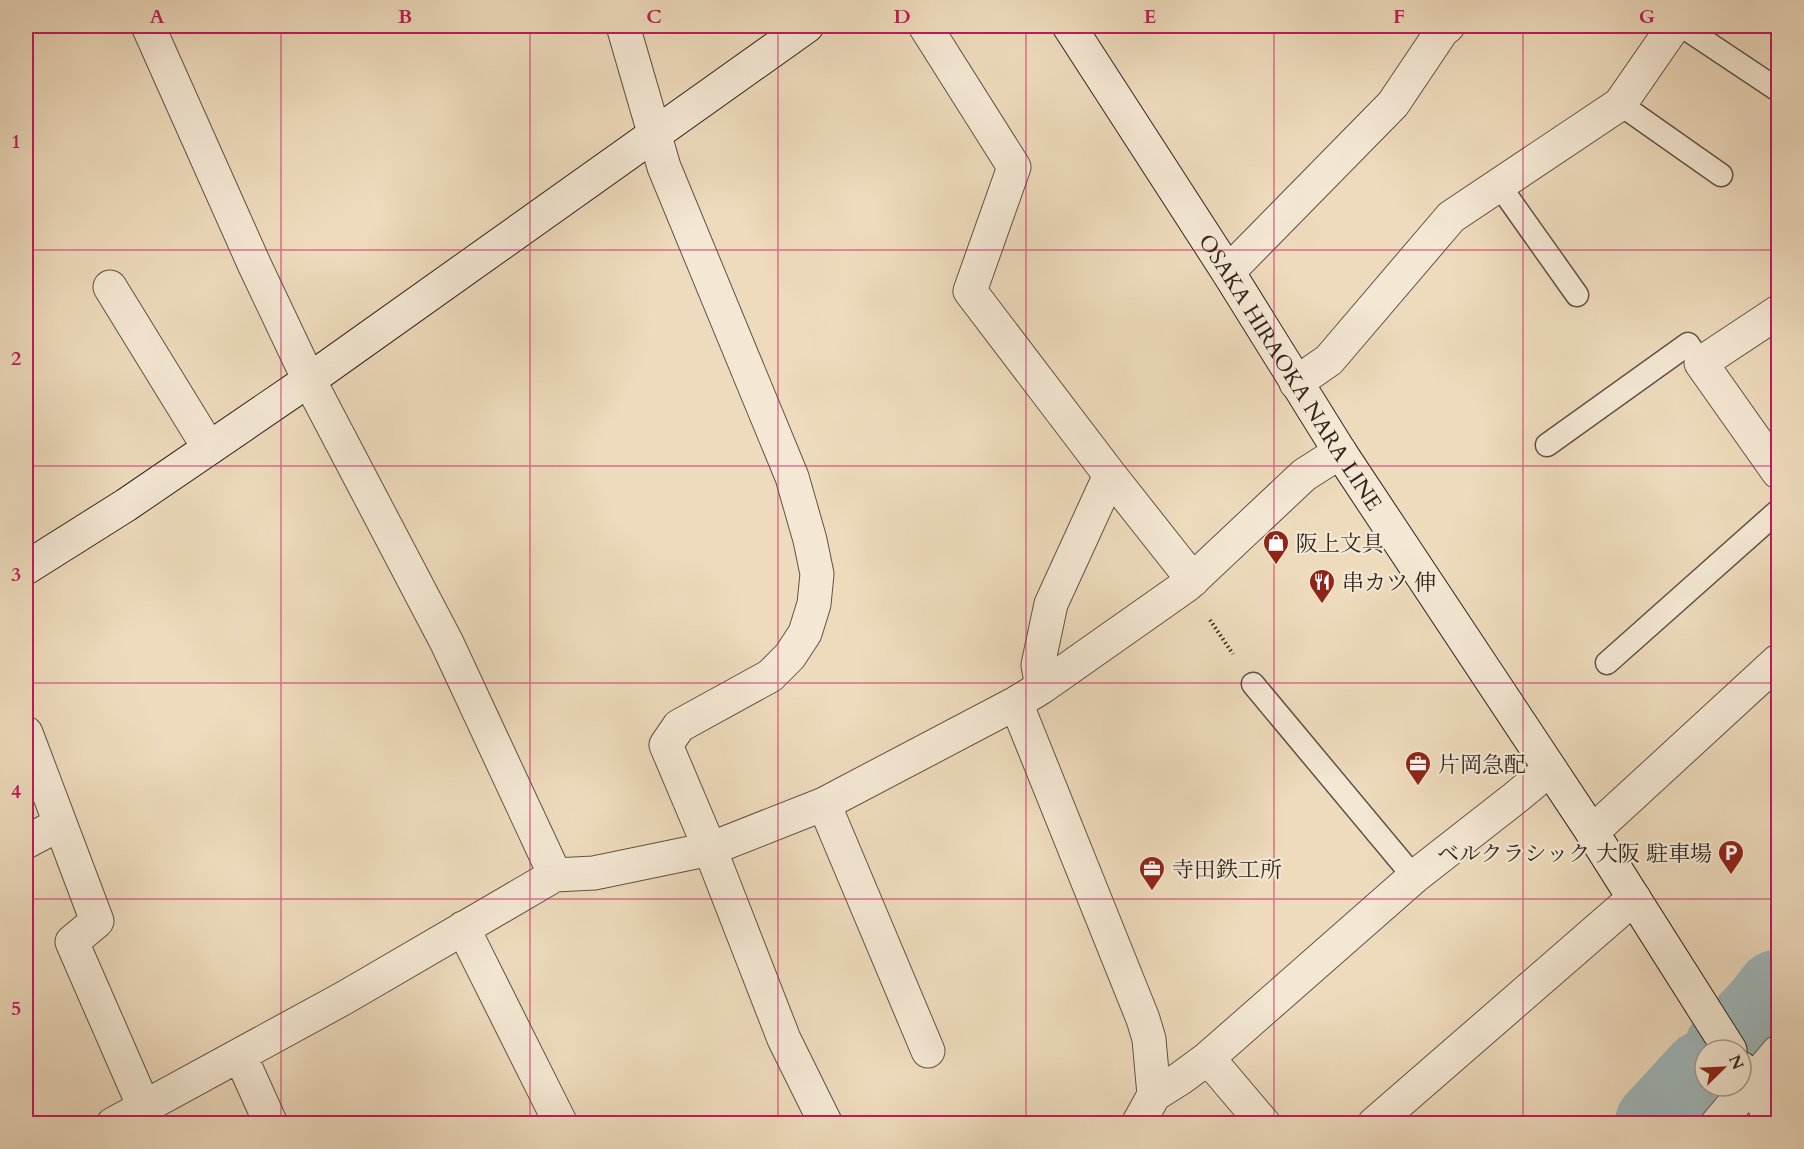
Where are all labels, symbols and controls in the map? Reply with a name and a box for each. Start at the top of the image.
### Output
text: A [149,3,165,30]
text: B [398,3,412,30]
text: C [646,3,662,30]
text: D [893,3,911,30]
text: E [1144,3,1156,30]
text: F [1393,3,1405,30]
text: G [1639,3,1655,30]
text: 1 [11,128,21,155]
street label: OSAKA HIRAOKA NARA LINE [1191,228,1389,517]
text: 2 [11,345,21,372]
shop icon: 阪上文具 [1261,528,1291,566]
place label: 阪上文具 [1296,529,1384,559]
text: 3 [11,561,21,588]
restaurant icon: 串カツ 伸 [1307,567,1337,605]
place label: 串カツ 伸 [1342,568,1436,598]
office icon: 片岡急配 [1403,749,1433,787]
place label: 片岡急配 [1438,750,1526,780]
text: 4 [11,778,21,805]
parking icon: ベルクラシック 大阪 駐車場 [1716,838,1746,876]
place label: ベルクラシック 大阪 駐車場 [1437,839,1712,869]
office icon: 寺田鉄工所 [1137,854,1167,892]
place label: 寺田鉄工所 [1172,855,1282,885]
text: 5 [11,995,21,1022]
north arrow [1693,1038,1753,1098]
text: N [1723,1051,1749,1073]

